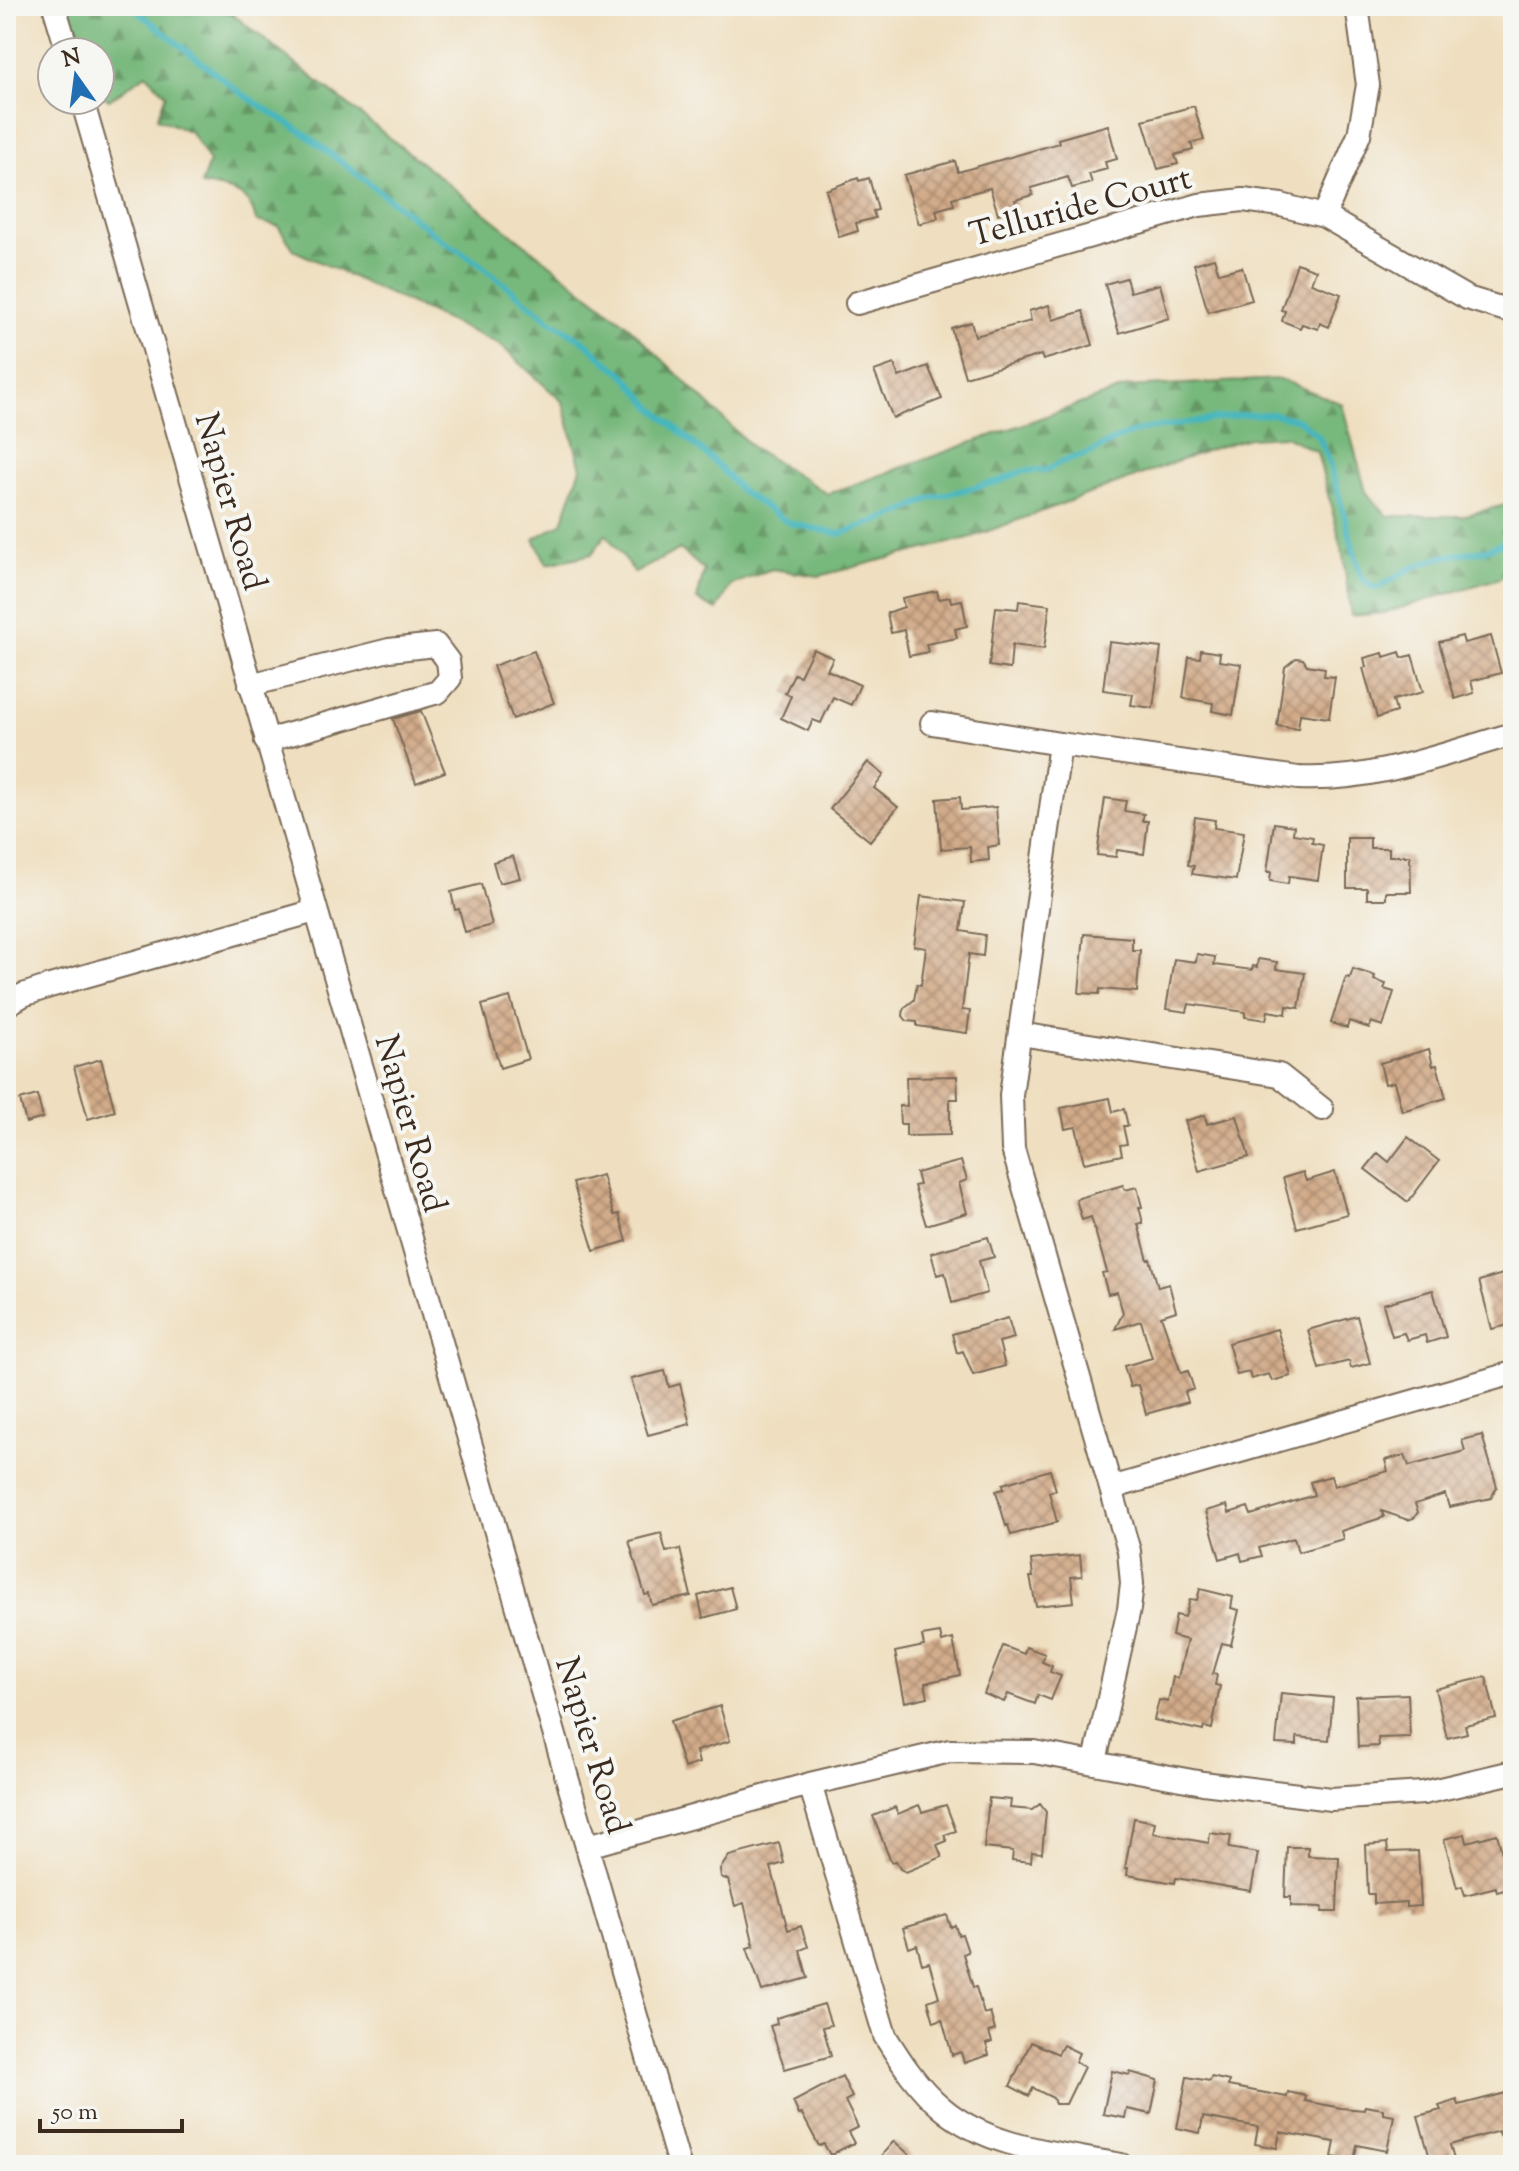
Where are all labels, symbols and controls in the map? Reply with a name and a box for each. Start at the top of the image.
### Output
north arrow [36,36,116,116]
text: N [59,42,85,77]
street label: Telluride Court [964,155,1198,262]
street label: Napier Road [180,407,277,597]
street label: Napier Road [360,1029,457,1219]
street label: Napier Road [540,1651,641,1841]
scale bar [40,2083,182,2133]
text: 50 m [50,2096,98,2130]

